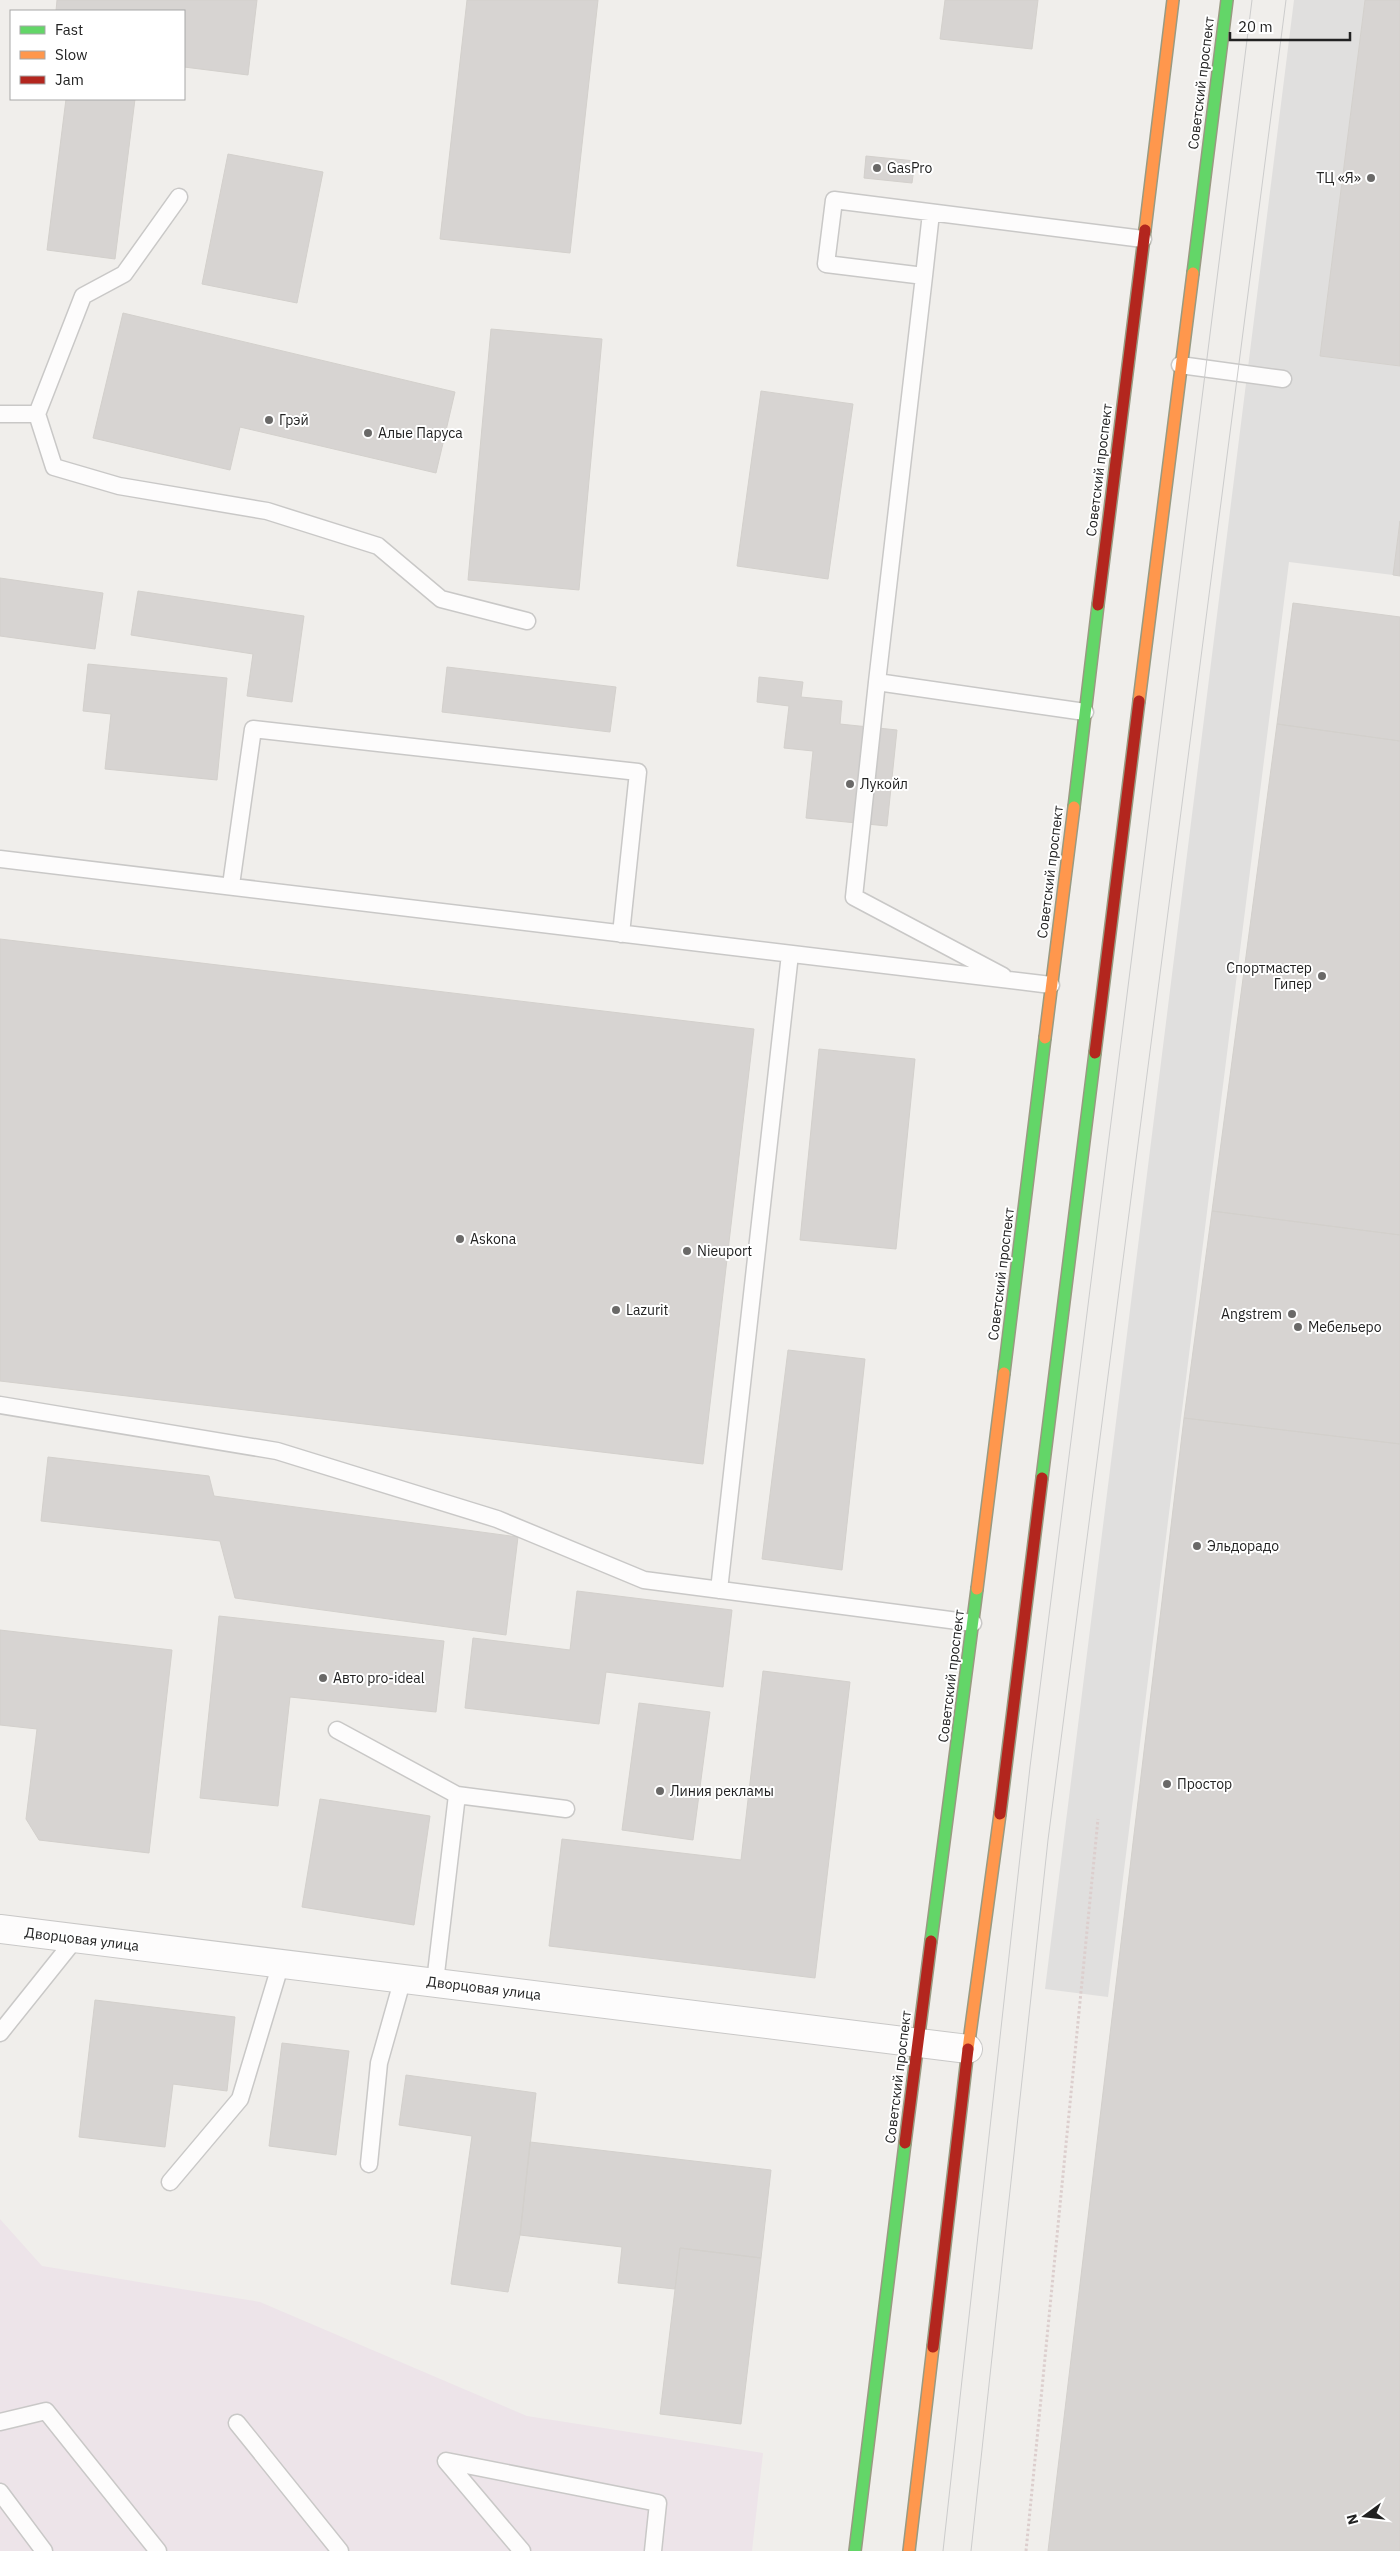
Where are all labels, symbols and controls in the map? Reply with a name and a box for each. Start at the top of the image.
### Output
legend [10,10,185,100]
scale bar [1230,10,1350,42]
street label: Советский проспект [1184,15,1218,151]
text: 20 m [1238,17,1273,36]
text: Fast [55,20,83,39]
text: Slow [55,45,88,64]
text: Jam [55,70,84,89]
place label: GasPro [887,159,932,177]
marker: GasPro [871,162,883,174]
place label: ТЦ «Я» [1316,169,1361,187]
marker: ТЦ «Я» [1365,172,1377,184]
street label: Советский проспект [1082,402,1116,538]
place label: Грэй [279,411,309,429]
marker: Грэй [263,414,275,426]
place label: Алые Паруса [378,424,463,442]
marker: Алые Паруса [362,427,374,439]
place label: Лукойл [860,775,908,793]
marker: Лукойл [844,778,856,790]
street label: Советский проспект [1033,804,1067,940]
place label: Спортмастер Гипер [1226,959,1312,993]
marker: Спортмастер Гипер [1316,970,1328,982]
street label: Советский проспект [984,1206,1018,1342]
place label: Askona [470,1230,517,1248]
marker: Askona [454,1233,466,1245]
place label: Nieuport [697,1242,752,1260]
marker: Nieuport [681,1245,693,1257]
place label: Lazurit [626,1301,669,1319]
marker: Lazurit [610,1304,622,1316]
place label: Angstrem [1221,1305,1282,1323]
marker: Angstrem [1286,1308,1298,1320]
place label: Мебельеро [1308,1318,1382,1336]
marker: Мебельеро [1292,1321,1304,1333]
place label: Эльдорадо [1207,1537,1279,1555]
marker: Эльдорадо [1191,1540,1203,1552]
street label: Советский проспект [934,1608,968,1744]
place label: Авто pro-ideal [333,1669,425,1687]
marker: Авто pro-ideal [317,1672,329,1684]
place label: Простор [1177,1775,1232,1793]
marker: Простор [1161,1778,1173,1790]
place label: Линия рекламы [670,1782,774,1800]
marker: Линия рекламы [654,1785,666,1797]
street label: Дворцовая улица [24,1923,141,1955]
street label: Дворцовая улица [426,1972,543,2004]
street label: Советский проспект [881,2009,915,2145]
north arrow [1340,2491,1390,2541]
text: N [1342,2512,1362,2527]

